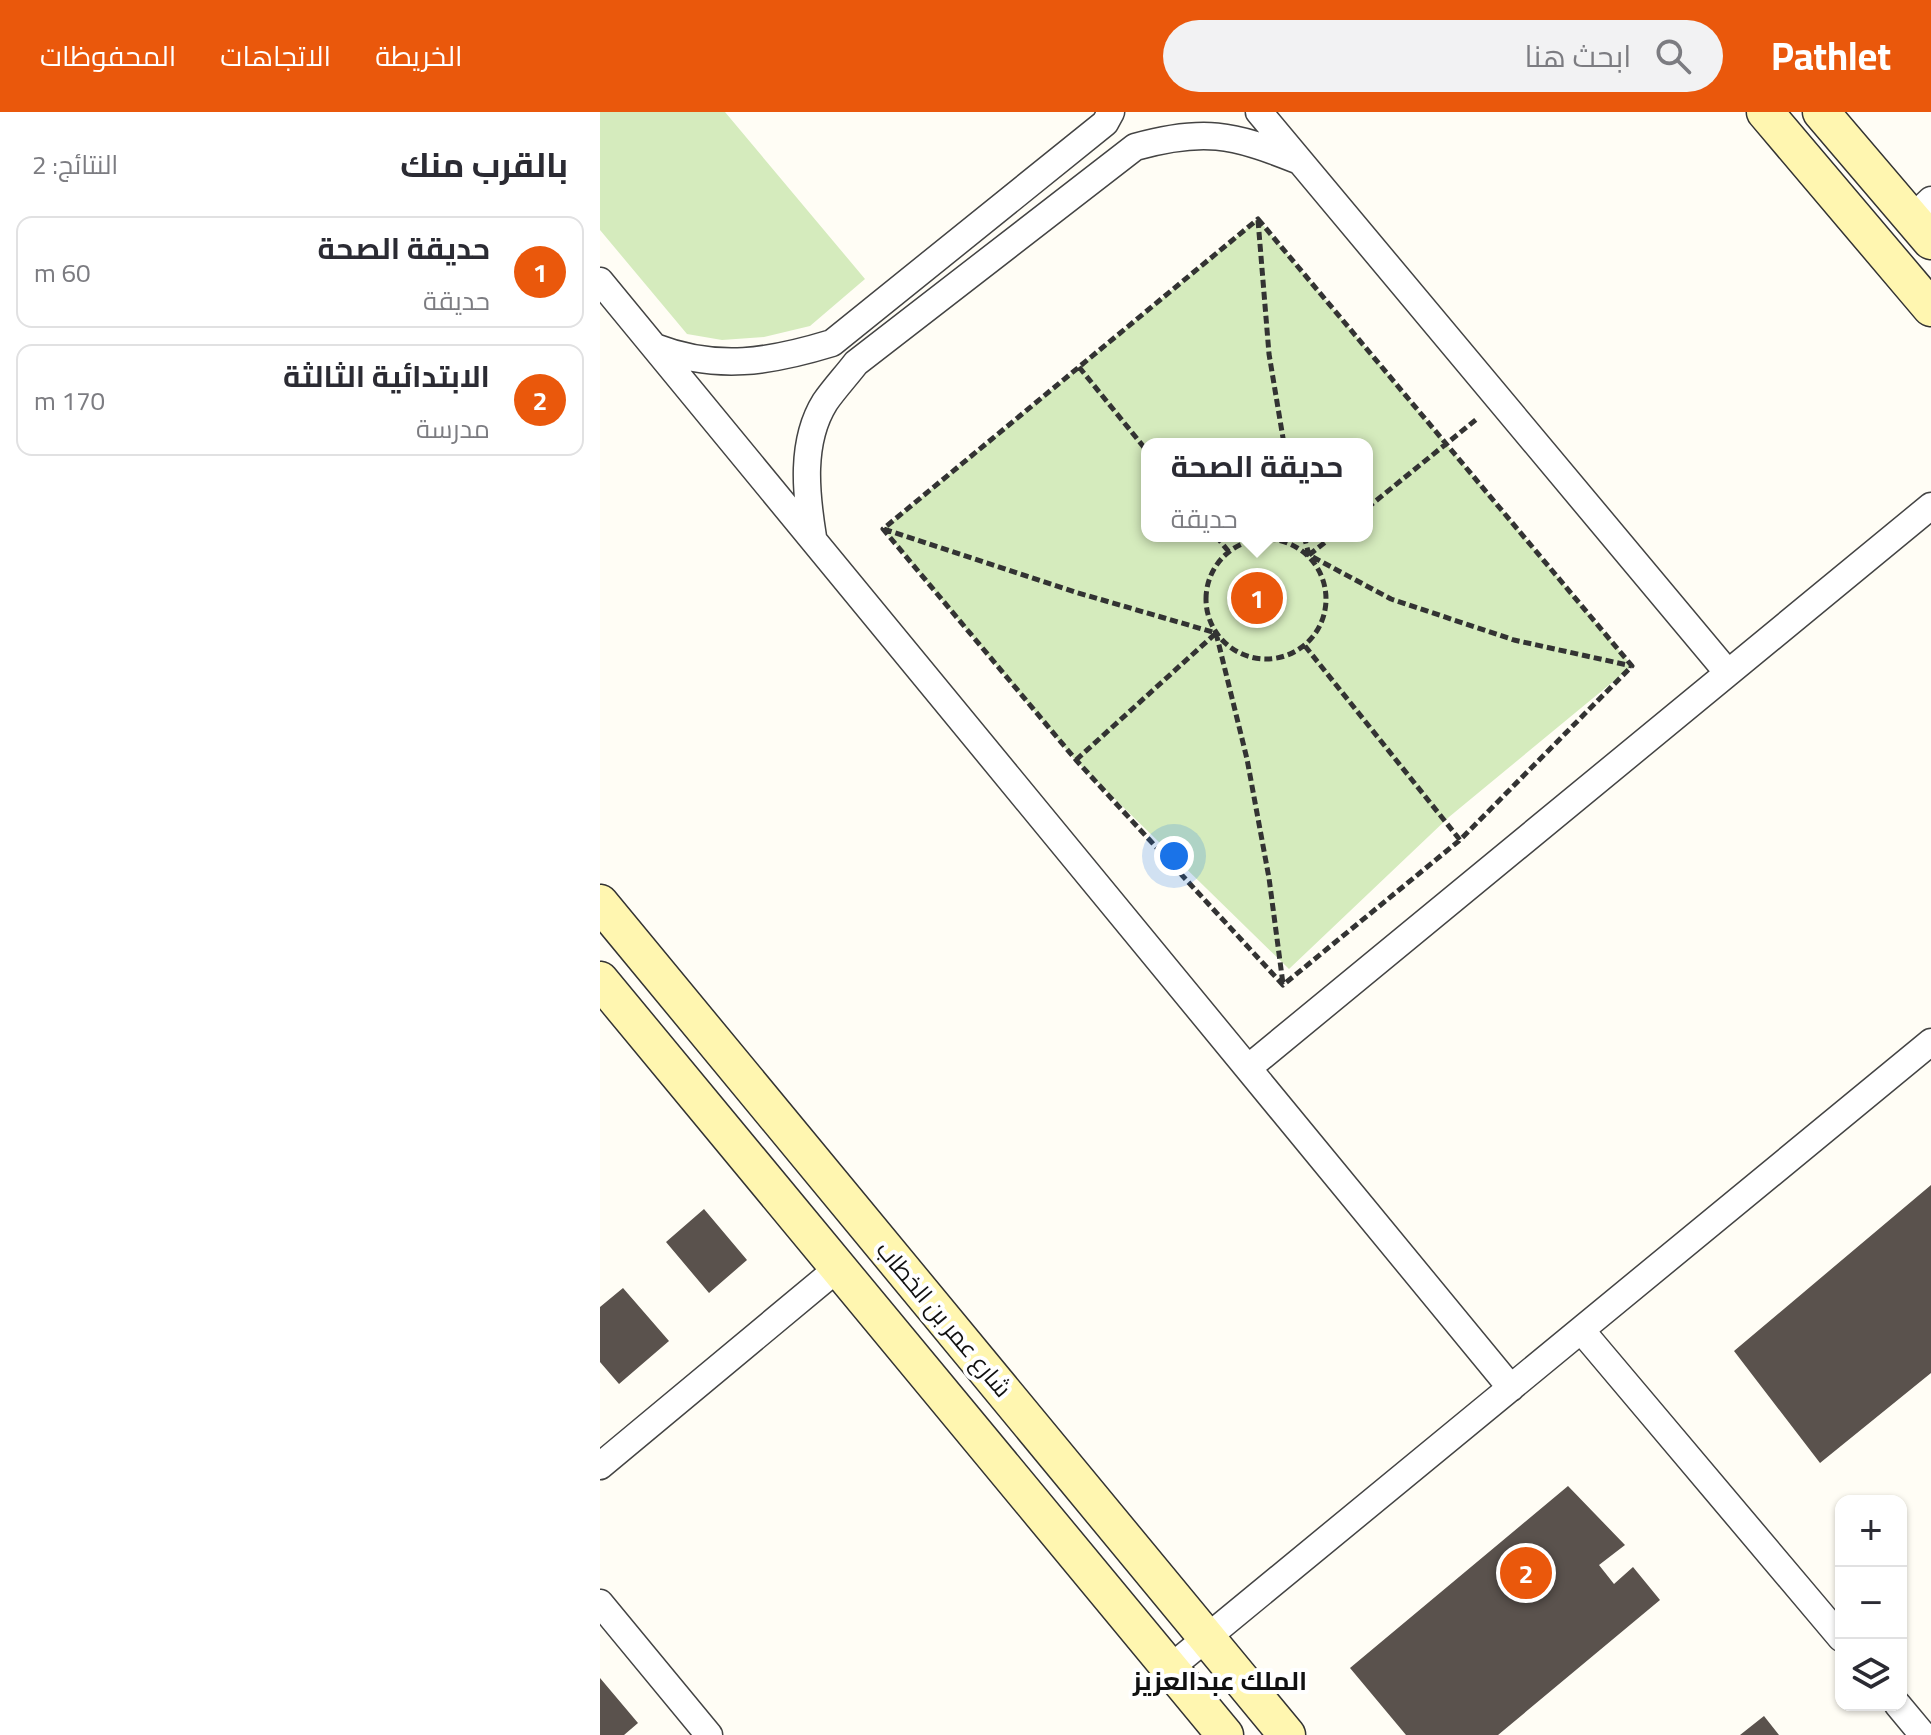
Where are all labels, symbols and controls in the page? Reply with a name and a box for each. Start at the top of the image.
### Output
search box [1163,20,1723,92]
text: Pathlet [1771,20,1891,92]
text: ابحث هنا [1524,28,1631,84]
text: المحفوظات [40,30,176,82]
text: الاتجاهات [220,30,331,82]
text: الخريطة [375,30,463,82]
icon: search [1651,34,1695,78]
text: بالقرب منك [400,133,568,196]
text: النتائج: 2 [32,140,118,189]
text: حديقة الصحة [317,220,490,276]
text: 60 m [34,248,91,297]
text: 1 [533,248,547,297]
text: حديقة [423,276,490,325]
text: الابتدائية الثالثة [283,348,490,404]
text: 170 m [34,376,105,425]
text: 2 [533,376,547,425]
text: مدرسة [416,404,490,453]
popup [1141,438,1373,542]
text: حديقة الصحة [1171,438,1343,494]
text: حديقة [1171,494,1238,543]
pin: 1 [1231,568,1283,628]
your location [1154,836,1194,876]
street label: شارع عمر بن الخطاب [864,1230,1024,1408]
map controls [1835,1495,1907,1711]
button: + [1835,1495,1907,1567]
pin: 2 [1500,1543,1552,1603]
button: − [1835,1567,1907,1639]
button: layers [1835,1639,1907,1711]
district label: الملك عبدالعزيز [1132,1656,1307,1705]

